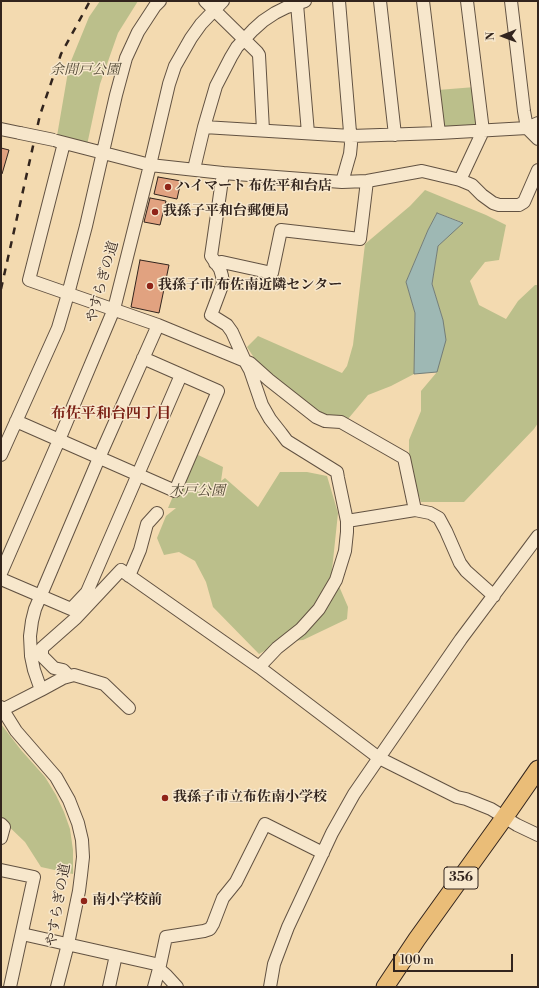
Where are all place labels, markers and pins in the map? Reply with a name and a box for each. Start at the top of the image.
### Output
place label: ハイマート 布佐平和台店 [176,179,332,195]
marker: ハイマート 布佐平和台店 [163,182,173,192]
place label: 我孫子平和台郵便局 [163,204,289,220]
marker: 我孫子平和台郵便局 [150,207,160,217]
place label: 我孫子市 布佐南近隣センター [158,278,342,294]
marker: 我孫子市 布佐南近隣センター [145,281,155,291]
place label: 我孫子市立布佐南小学校 [173,790,327,806]
marker: 我孫子市立布佐南小学校 [160,793,170,803]
place label: 南小学校前 [92,893,162,909]
marker: 南小学校前 [79,896,89,906]

